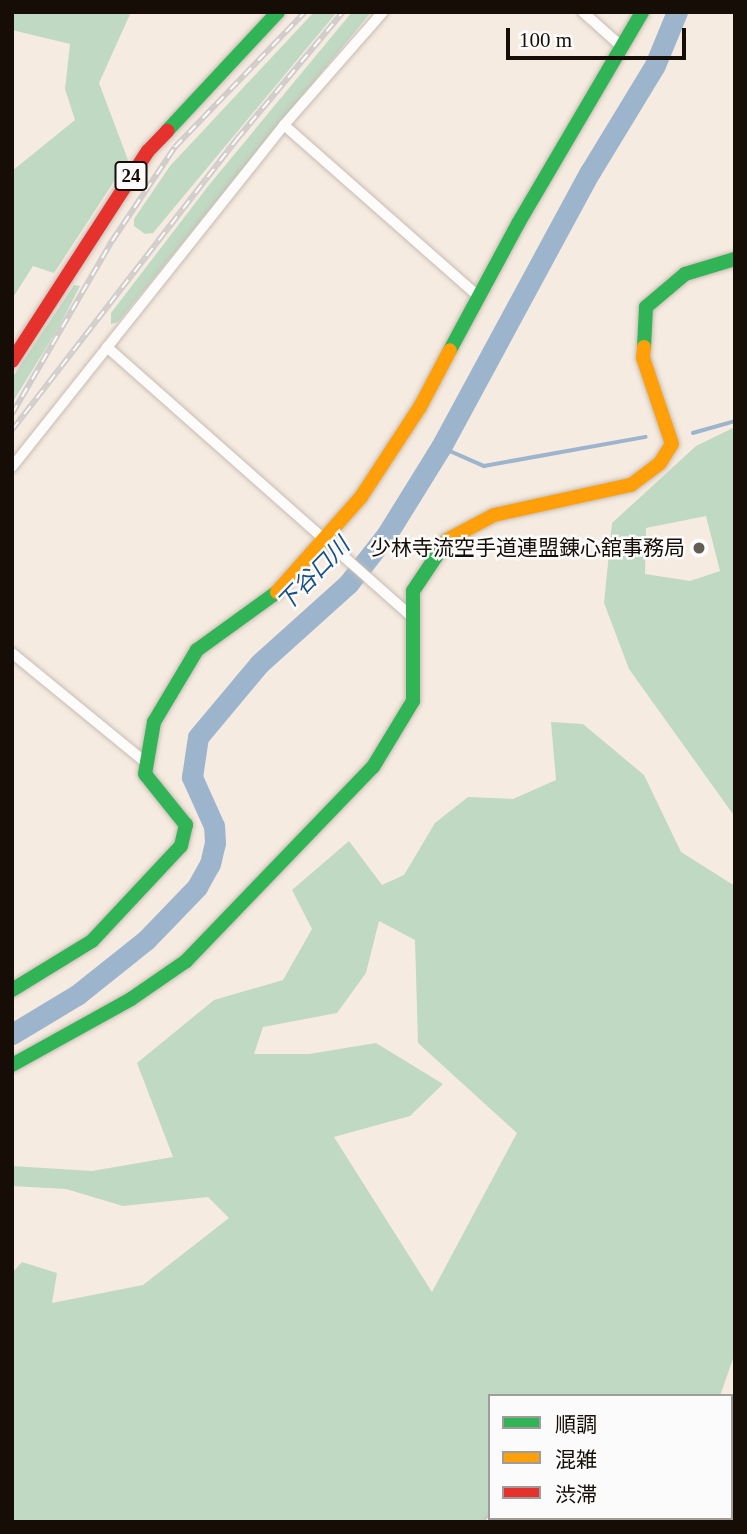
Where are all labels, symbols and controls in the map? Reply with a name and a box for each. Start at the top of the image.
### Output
scale bar [509,14,689,58]
text: 100 m [519,28,572,52]
road number: 24 [114,160,148,192]
water label: 下谷口川 [272,532,356,618]
place label: 少林寺流空手道連盟錬心舘事務局 [370,535,685,561]
marker: 少林寺流空手道連盟錬心舘事務局 [691,540,707,556]
legend [488,1394,733,1520]
text: 順調 [555,1413,597,1437]
text: 混雑 [555,1448,597,1472]
text: 渋滞 [555,1483,597,1507]

